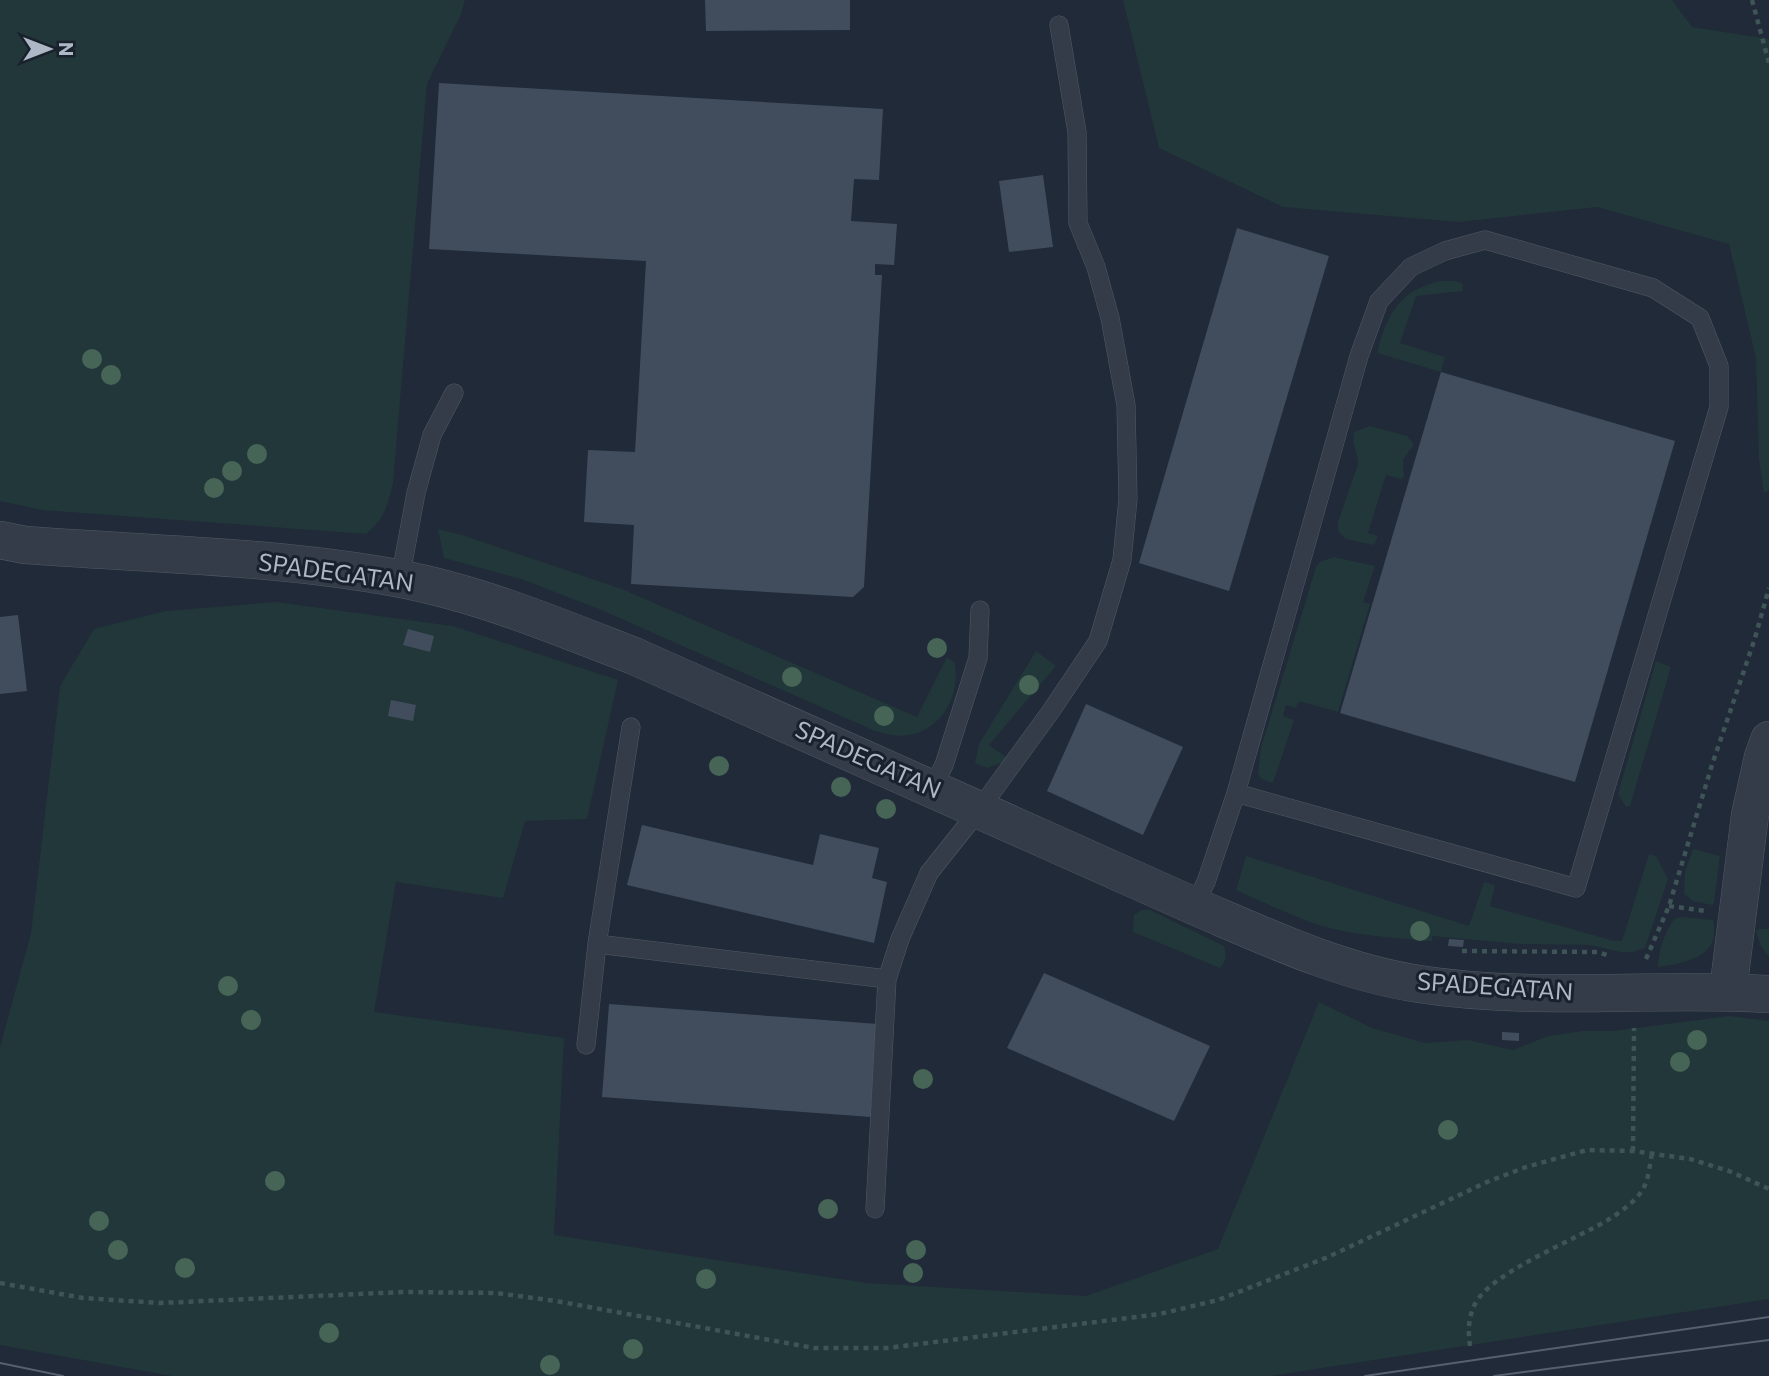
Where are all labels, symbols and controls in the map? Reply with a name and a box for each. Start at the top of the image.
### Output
north arrow [14,14,84,84]
text: N [55,42,78,56]
street label: SPADEGATAN [257,546,416,597]
street label: SPADEGATAN [791,714,946,804]
street label: SPADEGATAN [1416,966,1574,1005]

